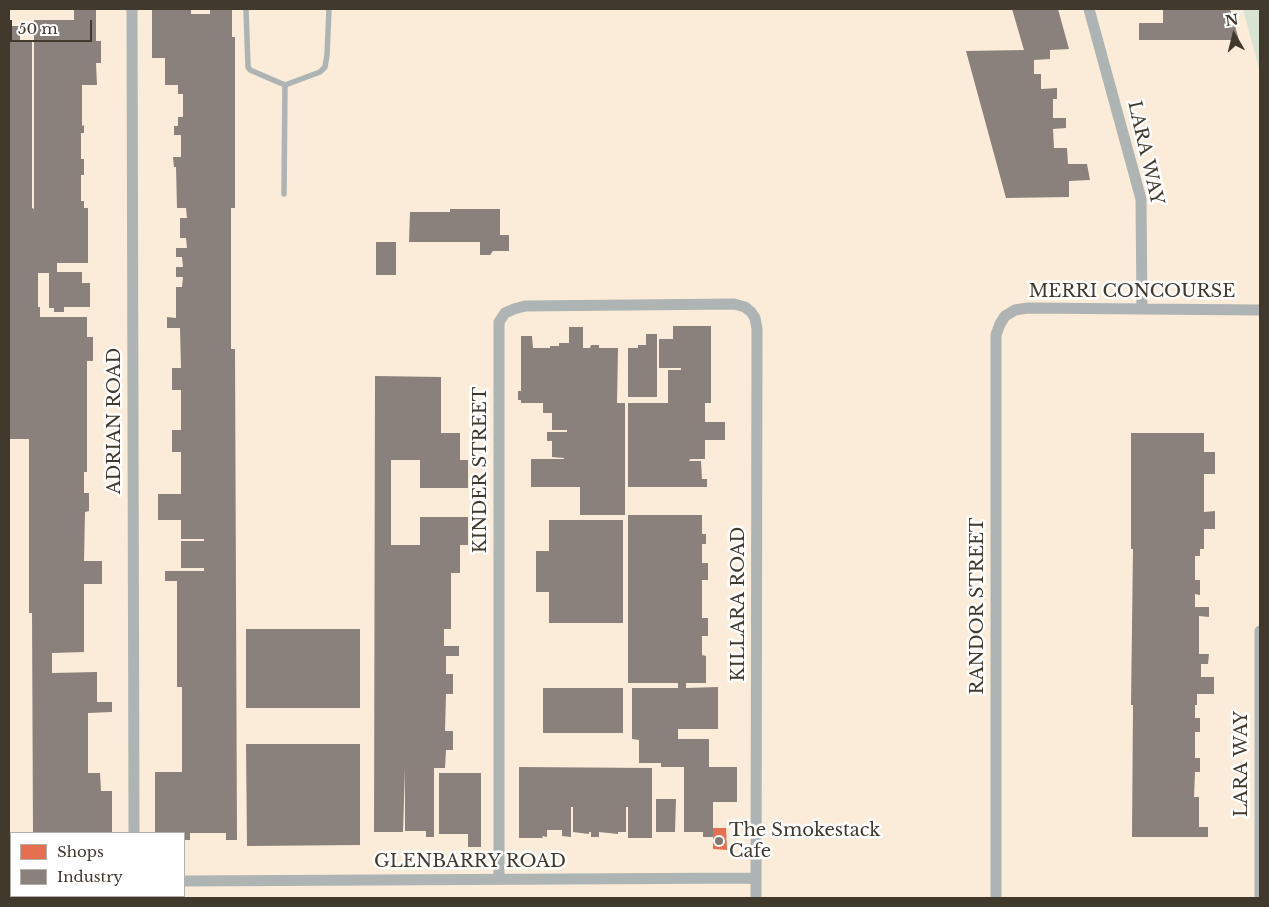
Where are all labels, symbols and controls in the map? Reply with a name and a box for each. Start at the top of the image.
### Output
scale bar [12,10,95,42]
north arrow [1209,10,1259,60]
text: N [1224,10,1240,30]
text: 50 m [18,19,58,38]
street label: LARA WAY [1123,99,1167,207]
street label: MERRI CONCOURSE [1029,281,1235,303]
street label: ADRIAN ROAD [104,348,126,494]
street label: KINDER STREET [470,387,492,553]
street label: RANDOR STREET [967,517,989,695]
street label: KILLARA ROAD [728,527,750,681]
street label: LARA WAY [1231,711,1253,817]
place label: The Smokestack Cafe [729,820,880,862]
legend [10,832,185,897]
marker: The Smokestack Cafe [713,835,725,847]
text: Shops [57,842,104,861]
street label: GLENBARRY ROAD [374,851,566,873]
text: Industry [57,867,123,886]

